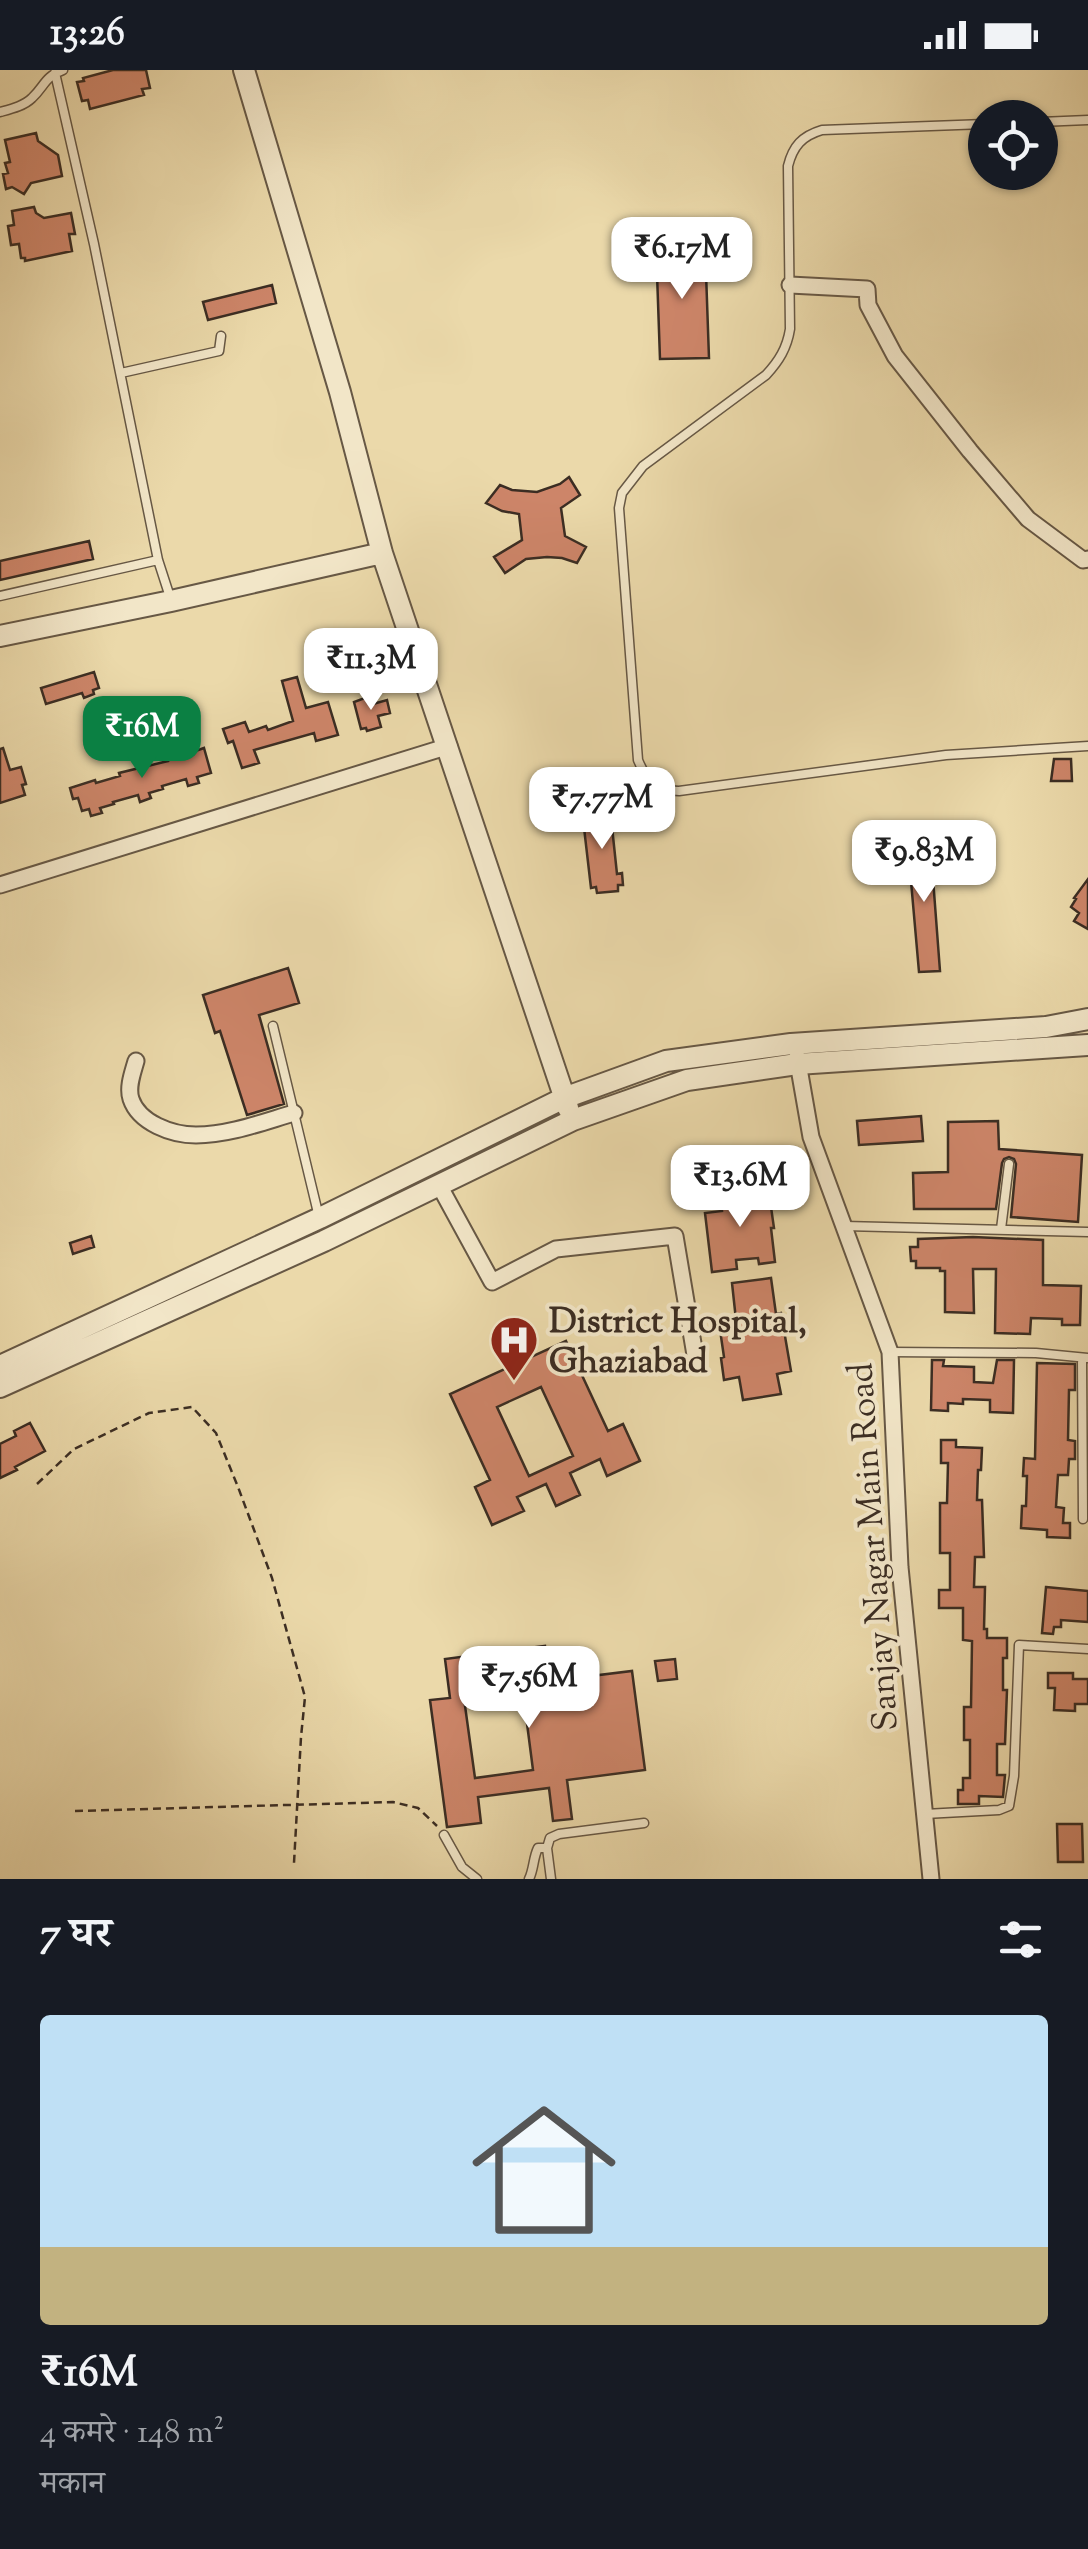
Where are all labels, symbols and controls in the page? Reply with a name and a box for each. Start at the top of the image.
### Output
text: 13:26 [50,8,125,62]
map controls [968,100,1058,190]
button: locate [968,100,1058,190]
pin: ₹6.17M [601,217,763,302]
text: ₹6.17M [633,226,731,272]
pin: ₹11.3M [290,628,452,713]
text: ₹11.3M [326,637,416,683]
pin: ₹16M [83,696,201,781]
text: ₹16M [105,705,179,751]
pin: ₹7.77M [521,767,683,852]
text: ₹7.77M [551,776,653,822]
pin: ₹9.83M [843,820,1005,905]
text: ₹9.83M [874,829,974,875]
pin: ₹13.6M [659,1145,821,1230]
text: ₹13.6M [693,1154,787,1200]
place label: District Hospital, Ghaziabad [549,1298,807,1389]
hospital icon: District Hospital, Ghaziabad [488,1314,540,1382]
street label: Sanjay Nagar Main Road [837,1361,914,1733]
pin: ₹7.56M [448,1646,610,1731]
text: ₹7.56M [481,1655,577,1701]
text: 7 घर [40,1906,112,1966]
icon: filters [993,1912,1048,1967]
icon: home [454,2080,634,2260]
text: ₹16M [40,2345,137,2405]
text: 4 कमरे · 148 m² [40,2411,224,2457]
text: मकान [40,2462,105,2508]

